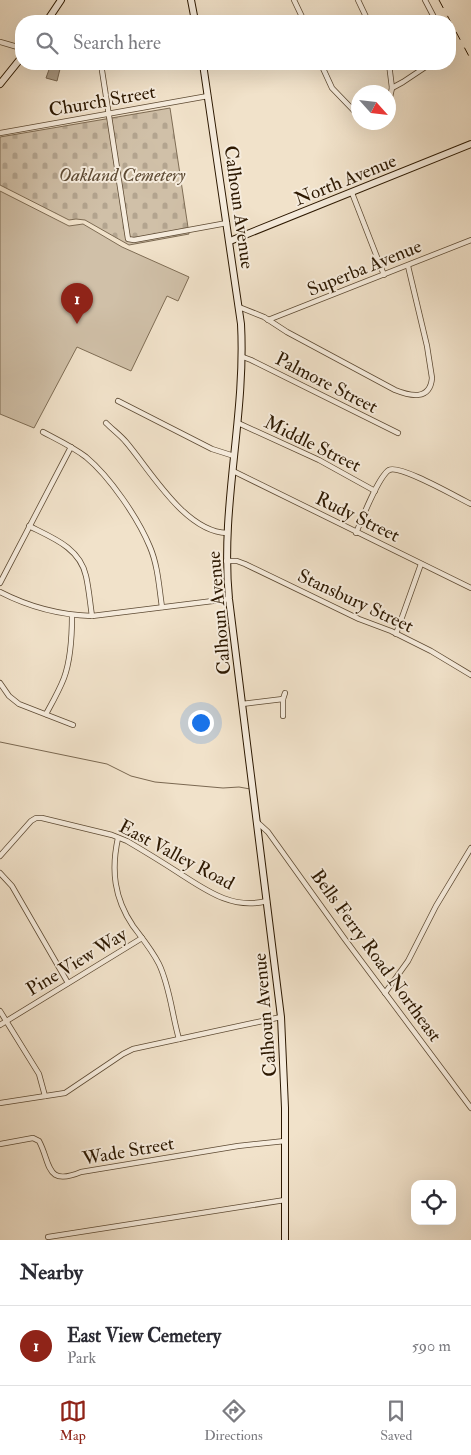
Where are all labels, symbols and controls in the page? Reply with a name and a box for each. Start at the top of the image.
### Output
search box [15,15,456,70]
icon: search [33,29,61,57]
text: Search here [73,31,161,55]
street label: Church Street [47,80,157,122]
north arrow [351,85,396,130]
street label: Calhoun Avenue [218,144,260,270]
street label: North Avenue [291,149,400,211]
park label: Oakland Cemetery [58,163,186,187]
street label: Superba Avenue [304,234,425,303]
pin: 1 [61,283,93,324]
street label: Palmore Street [271,347,382,419]
street label: Middle Street [260,410,365,478]
street label: Rudy Street [312,486,404,548]
street label: Calhoun Avenue [202,550,236,676]
street label: Stansbury Street [294,564,417,638]
your location [188,710,214,736]
street label: East Valley Road [115,814,239,896]
street label: Bells Ferry Road Northeast [305,865,447,1047]
street label: Pine View Way [22,922,132,1001]
street label: Calhoun Avenue [248,952,282,1078]
street label: Wade Street [80,1131,176,1171]
map controls [411,1180,456,1225]
button: locate [411,1180,456,1225]
text: Nearby [20,1259,83,1286]
text: East View Cemetery [67,1324,221,1348]
text: 1 [33,1336,39,1356]
text: 590 m [412,1336,451,1356]
text: Park [67,1348,96,1368]
tab: Map [59,1397,87,1444]
tab: Directions [204,1397,263,1444]
tab: Saved [380,1397,412,1444]

